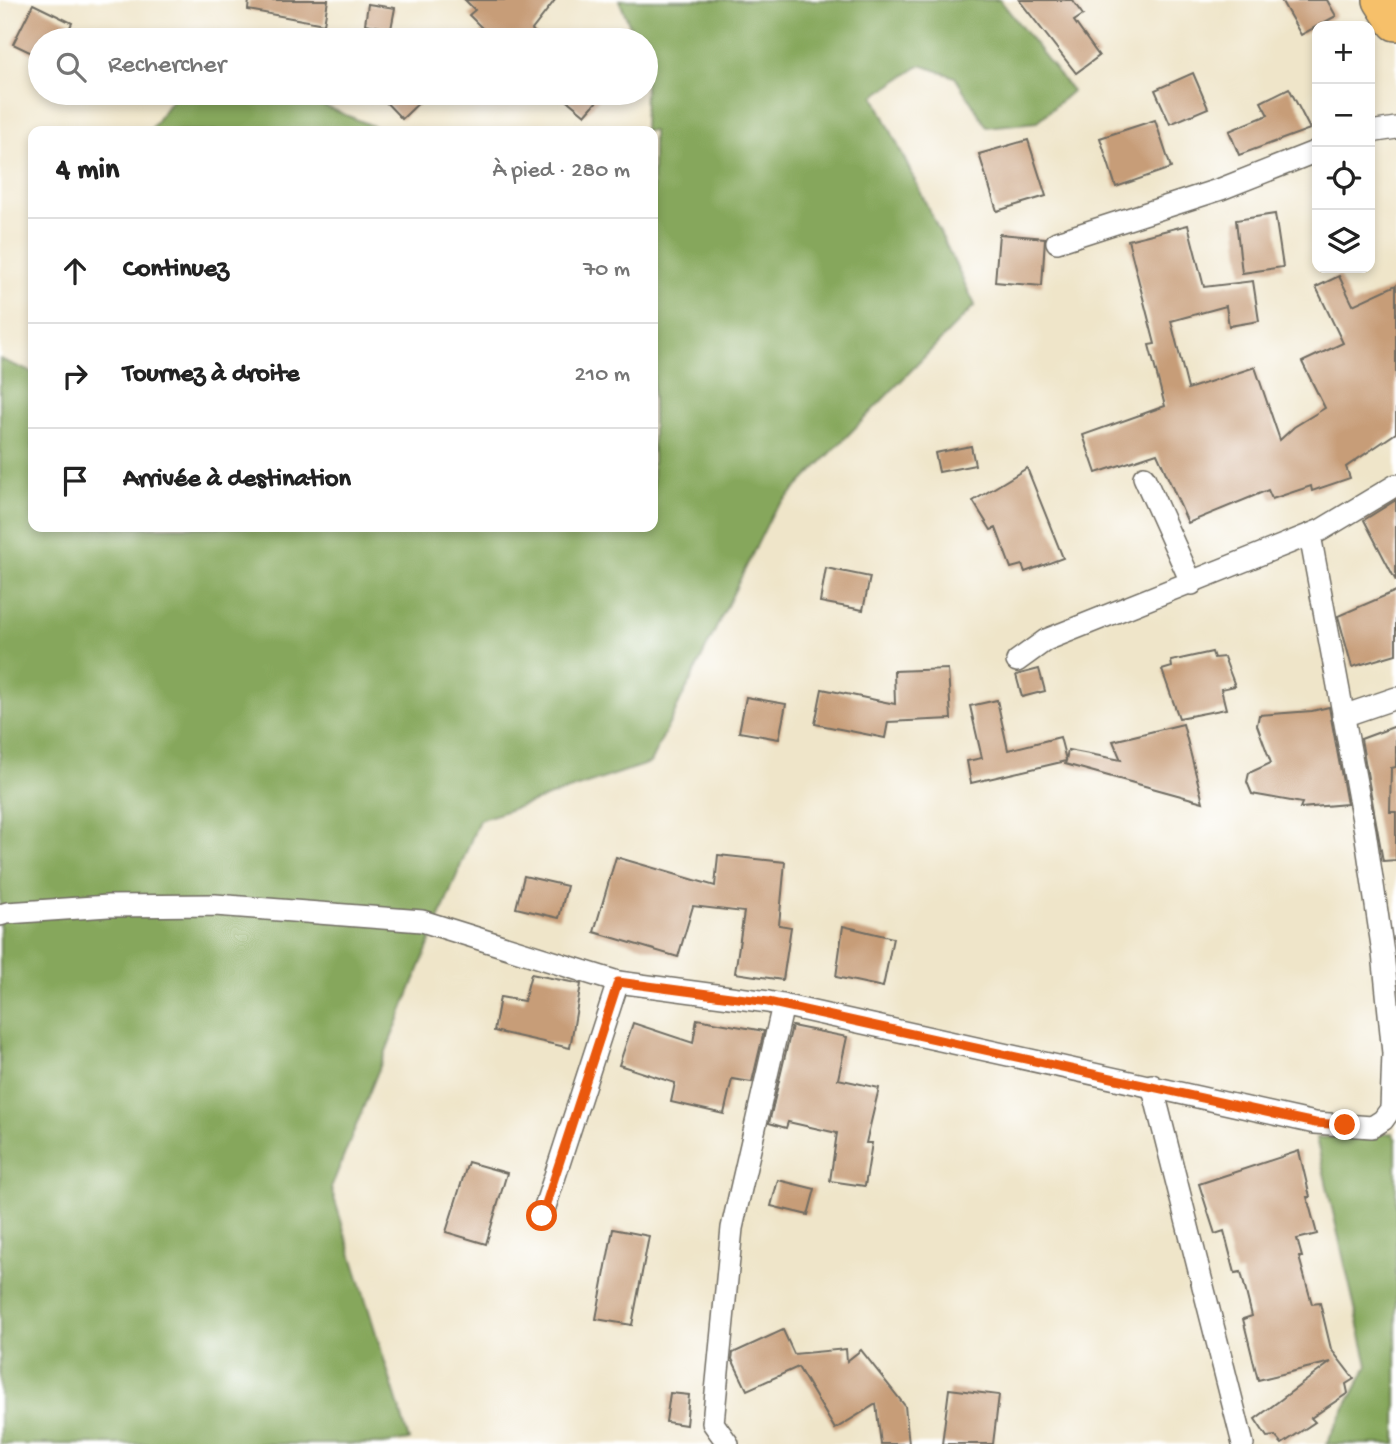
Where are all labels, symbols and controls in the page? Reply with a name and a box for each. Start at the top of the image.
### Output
map controls [1312,21,1375,273]
button: + [1312,21,1375,84]
search box [28,28,658,105]
icon: search [52,48,90,86]
text: Rechercher [108,51,226,82]
button: − [1312,84,1375,147]
button: locate [1312,147,1375,210]
text: 4 min [56,154,119,189]
text: À pied · 280 m [493,158,630,185]
button: layers [1312,210,1375,273]
icon: ahead [56,252,94,290]
text: Continuez [123,255,229,286]
text: 70 m [583,257,630,284]
icon: right [56,357,94,395]
text: Tournez à droite [123,360,300,391]
text: 210 m [575,362,630,389]
icon: arrive [56,462,94,500]
text: Arrivée à destination [123,465,351,496]
route end [1329,1109,1360,1140]
route start [526,1200,557,1231]

